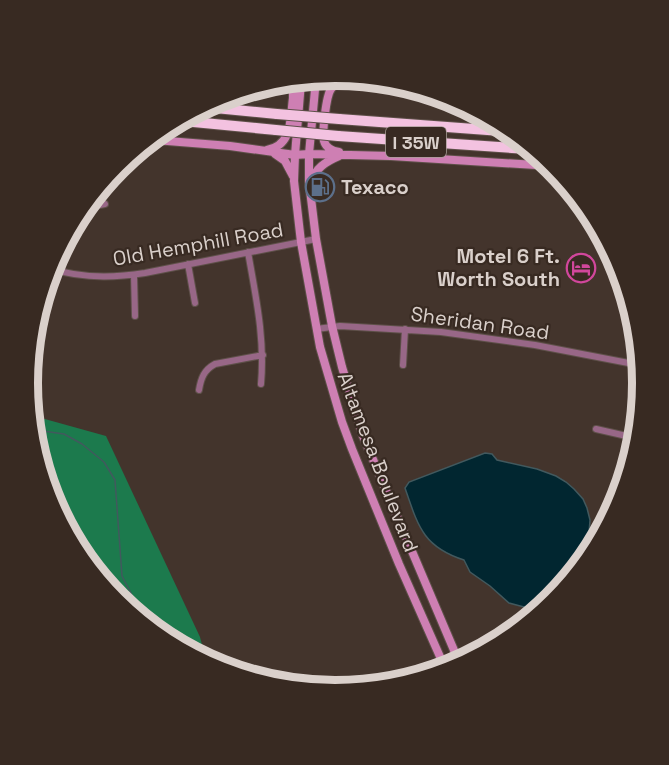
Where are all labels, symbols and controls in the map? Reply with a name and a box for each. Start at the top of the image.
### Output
road number: I 35W [386,127,446,157]
fuel station icon: Texaco [304,171,336,203]
place label: Texaco [341,174,409,200]
street label: Old Hemphill Road [111,216,285,272]
place label: Motel 6 Ft. Worth South [437,243,560,292]
hotel icon: Motel 6 Ft. Worth South [565,252,597,284]
street label: Sheridan Road [409,300,551,346]
street label: Altamesa Boulevard [332,368,424,556]

